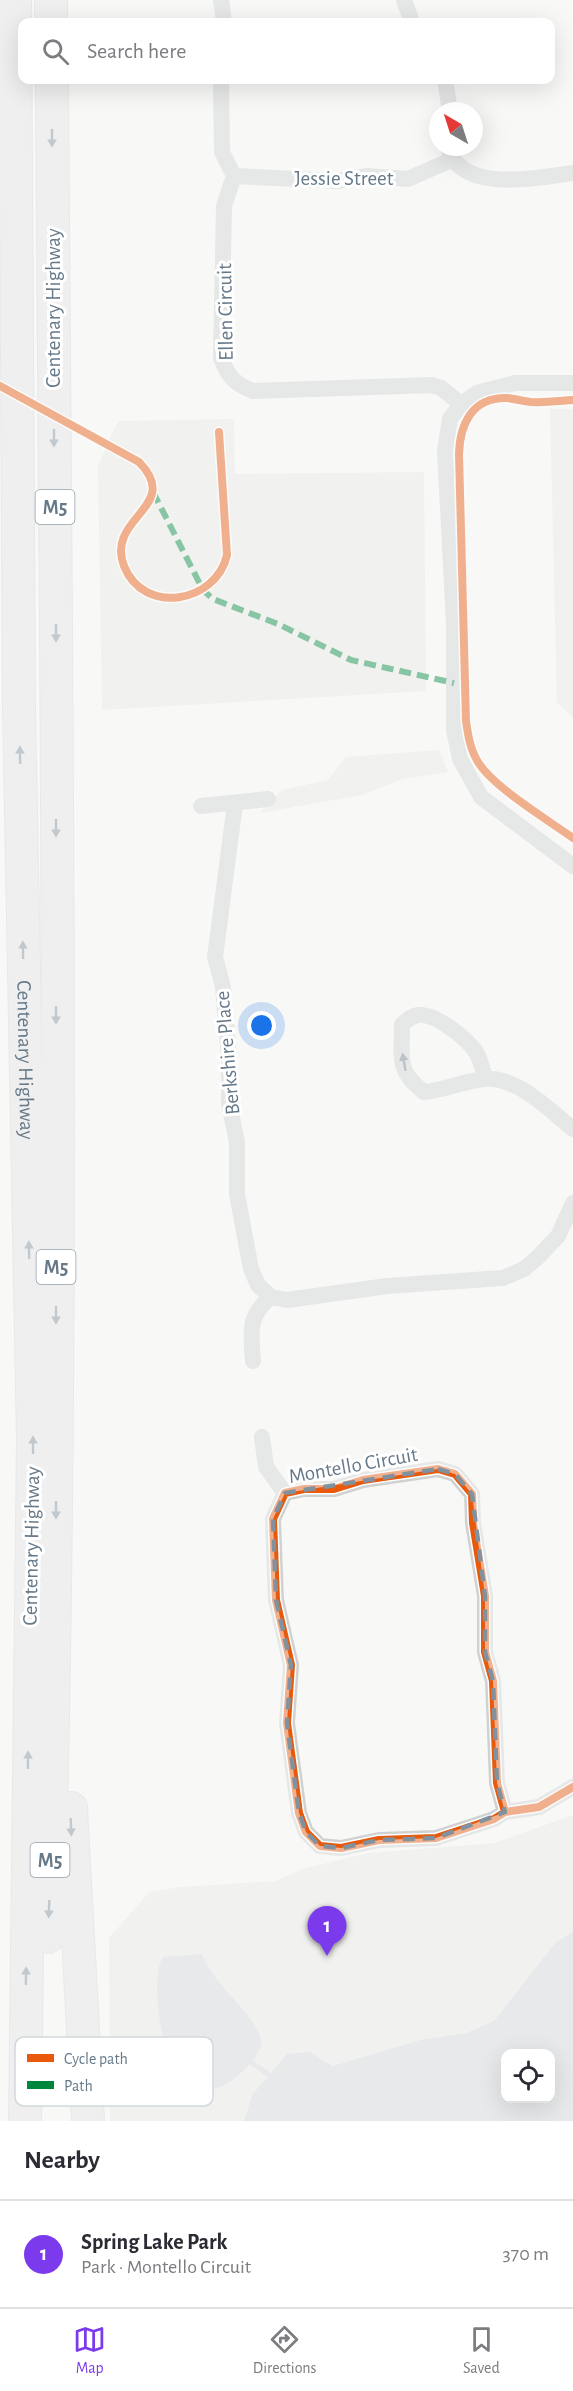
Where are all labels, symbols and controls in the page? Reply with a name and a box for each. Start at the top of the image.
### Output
search box [18,18,555,84]
icon: search [39,35,72,68]
text: Search here [87,40,186,62]
north arrow [429,102,483,156]
one-way arrow [47,128,57,147]
street label: Jessie Street [295,168,394,189]
street label: Centenary Highway [43,228,64,388]
street label: Ellen Circuit [214,263,237,361]
one-way arrow [49,428,59,447]
road number: M5 [36,490,74,524]
one-way arrow [51,623,61,642]
one-way arrow [15,746,24,765]
one-way arrow [51,818,61,837]
one-way arrow [19,941,28,960]
street label: Centenary Highway [13,980,37,1140]
street label: Berkshire Place [212,990,243,1116]
one-way arrow [51,1005,61,1024]
your location [247,1011,276,1040]
one-way arrow [399,1052,408,1071]
one-way arrow [24,1241,34,1260]
road number: M5 [36,1250,76,1284]
one-way arrow [51,1305,61,1324]
one-way arrow [28,1436,38,1455]
street label: Montello Circuit [287,1444,420,1487]
street label: Centenary Highway [20,1466,43,1626]
one-way arrow [51,1500,61,1519]
one-way arrow [23,1750,33,1769]
one-way arrow [67,1818,76,1837]
road number: M5 [31,1843,70,1877]
one-way arrow [44,1900,53,1919]
pin: 1 [308,1906,346,1956]
one-way arrow [21,1966,31,1985]
legend [15,2037,213,2106]
map controls [501,2049,555,2103]
button: locate [501,2049,555,2103]
text: Cycle path [64,2051,128,2068]
text: Path [64,2078,93,2094]
text: Nearby [24,2147,100,2173]
text: Spring Lake Park [81,2231,227,2253]
text: 1 [40,2244,47,2264]
text: 370 m [503,2244,549,2264]
text: Park · Montello Circuit [81,2257,251,2277]
tab: Map [73,2323,106,2378]
tab: Directions [253,2323,317,2378]
tab: Saved [463,2323,500,2378]

